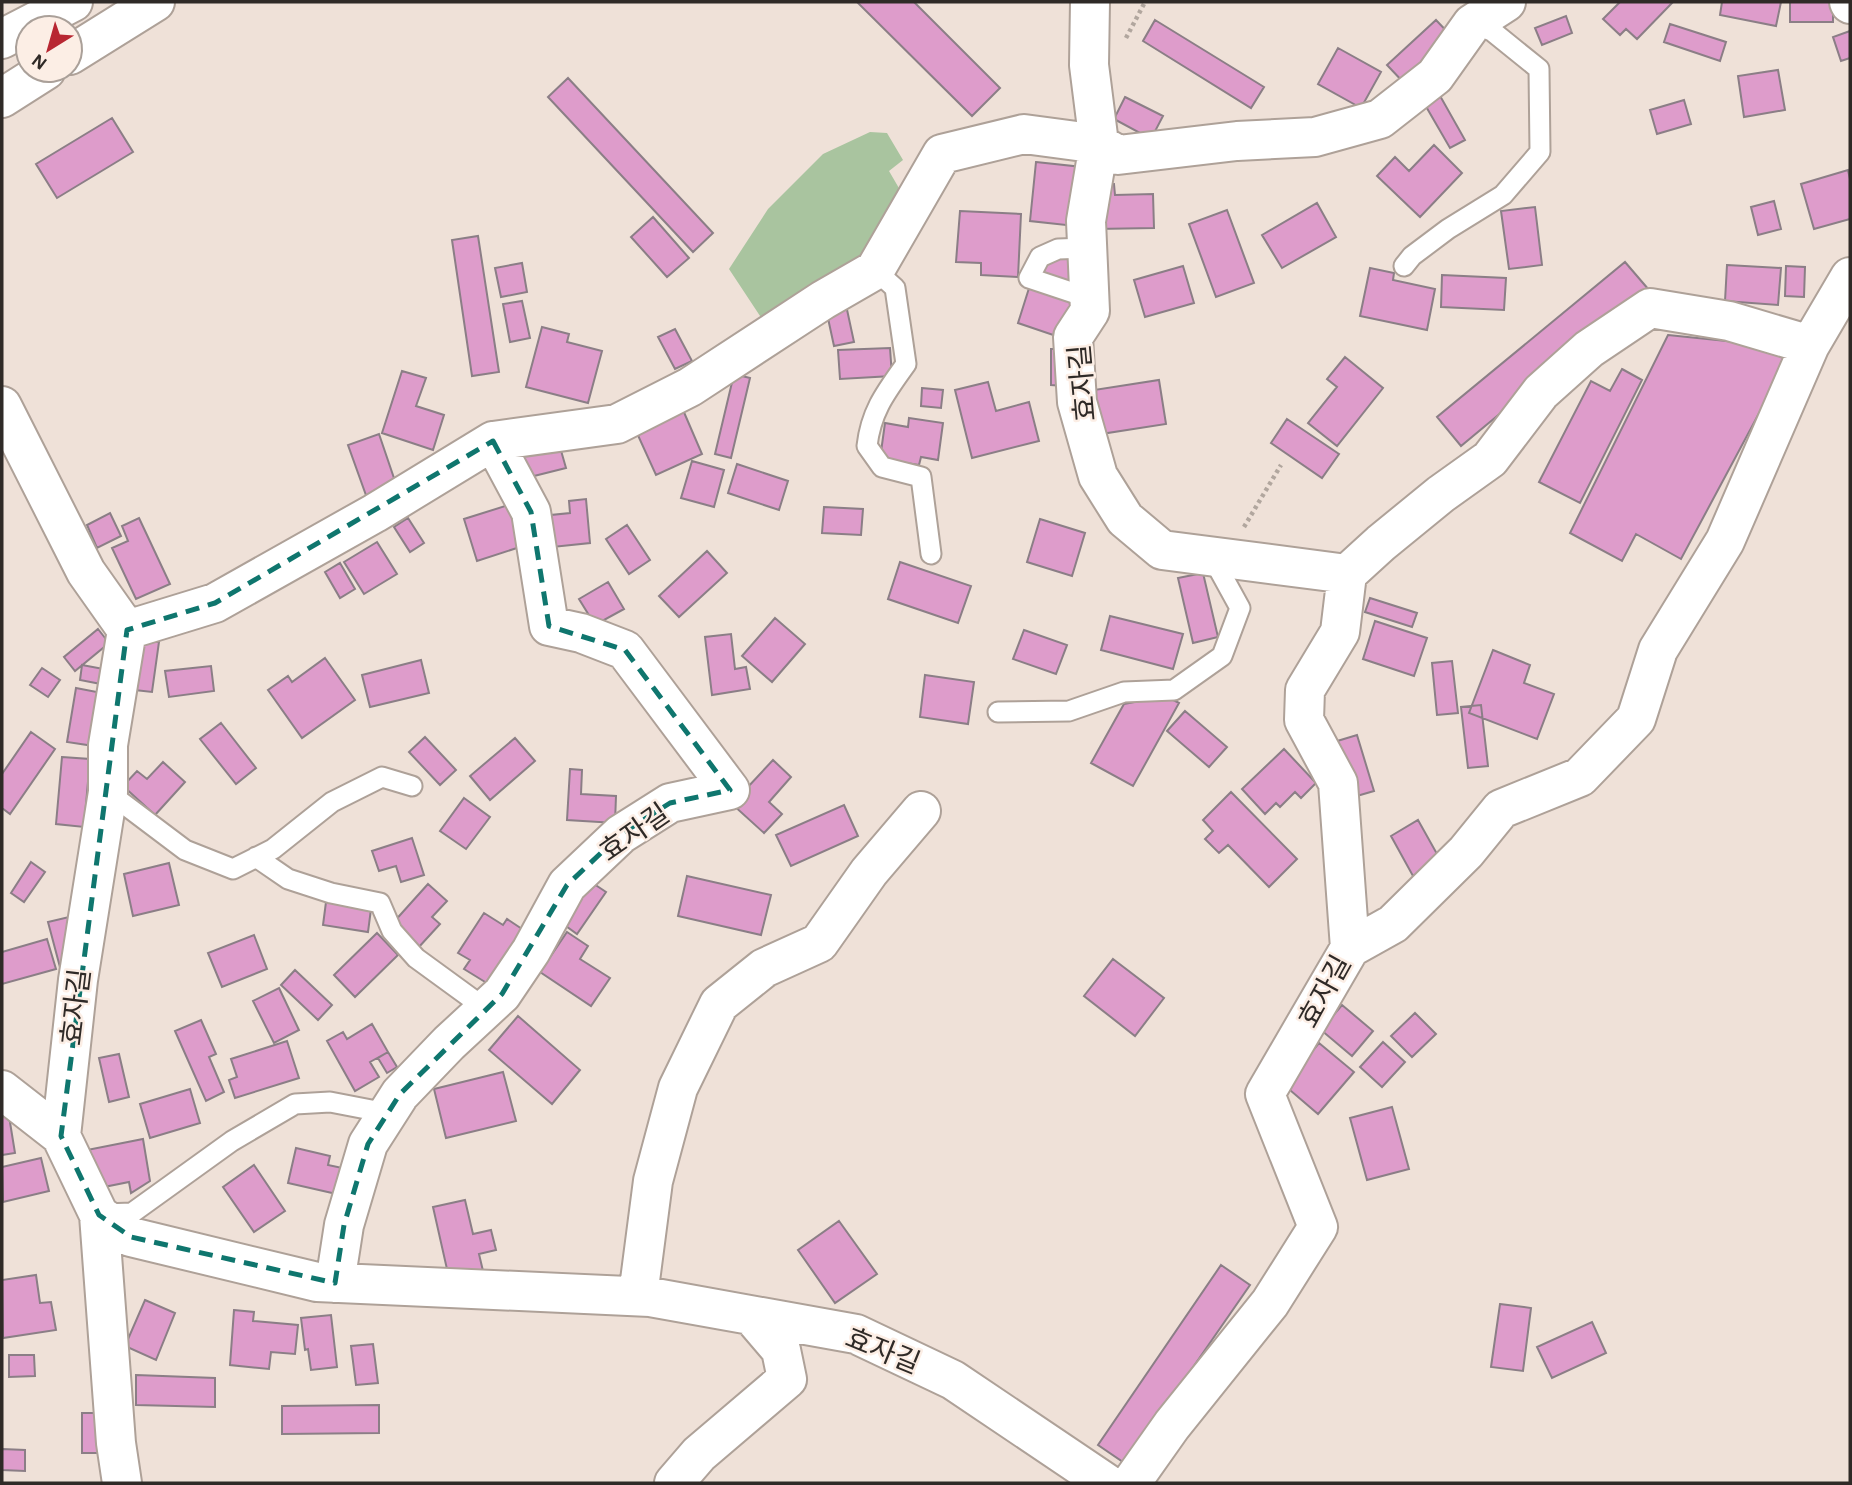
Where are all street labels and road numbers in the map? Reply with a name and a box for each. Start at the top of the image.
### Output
street label: 효자길 [1065,343,1101,423]
street label: 효자길 [594,798,675,867]
street label: 효자길 [1293,950,1357,1033]
street label: 효자길 [56,967,96,1047]
street label: 효자길 [841,1323,924,1379]

